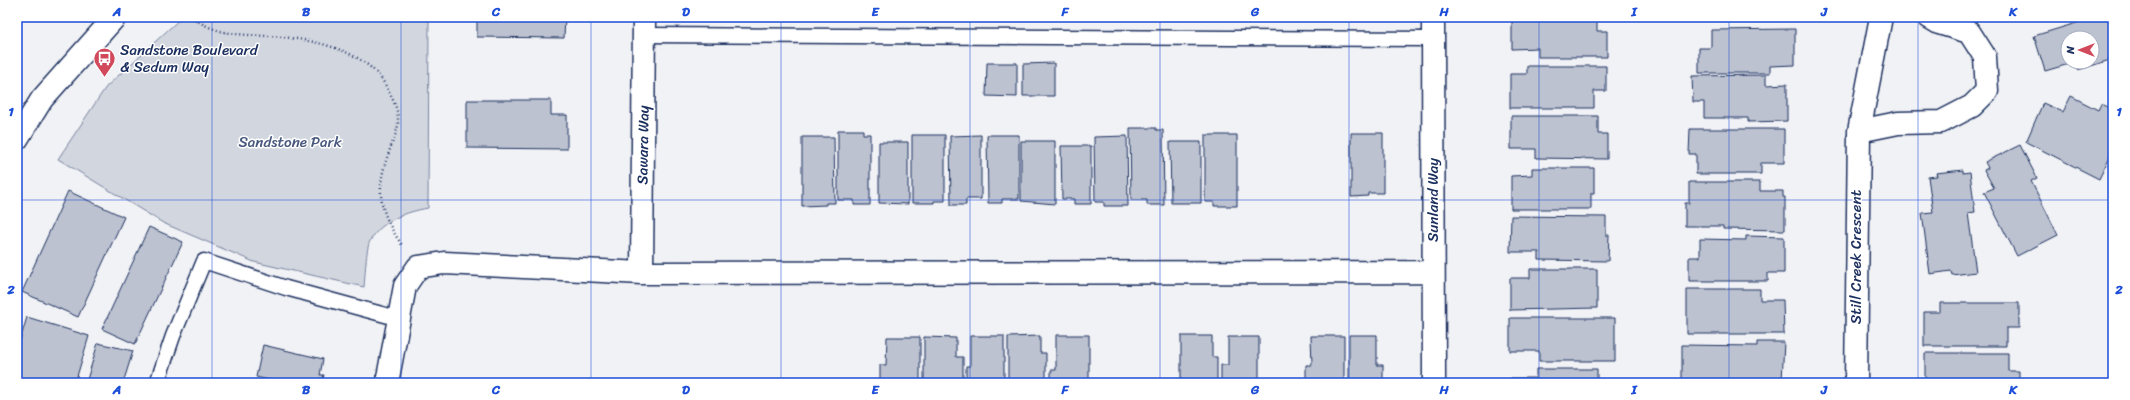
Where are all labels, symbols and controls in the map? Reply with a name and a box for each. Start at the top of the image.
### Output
text: A [112,0,121,23]
text: B [302,0,311,23]
text: C [491,0,501,23]
text: D [682,0,690,23]
text: E [871,0,880,23]
text: F [1060,0,1069,23]
text: G [1250,0,1260,23]
text: H [1438,0,1449,23]
text: I [1630,0,1638,23]
text: J [1820,0,1828,23]
text: K [2008,0,2018,23]
north arrow [2060,30,2100,70]
place label: Sandstone Boulevard & Sedum Way [120,37,259,80]
bus stop icon: Sandstone Boulevard & Sedum Way [92,46,118,79]
text: N [2061,46,2080,55]
text: 1 [8,100,14,123]
text: 1 [2116,100,2122,123]
street label: Sawara Way [629,105,657,185]
park label: Sandstone Park [238,129,343,155]
street label: Sunland Way [1420,158,1446,242]
street label: Still Creek Crescent [1843,189,1869,324]
text: 2 [6,278,15,301]
text: 2 [2114,278,2123,301]
text: A [112,378,121,400]
text: B [302,378,311,400]
text: C [491,378,501,400]
text: D [682,378,690,400]
text: E [871,378,880,400]
text: F [1060,378,1069,400]
text: G [1250,378,1260,400]
text: H [1438,378,1449,400]
text: I [1630,378,1638,400]
text: J [1820,378,1828,400]
text: K [2008,378,2018,400]

